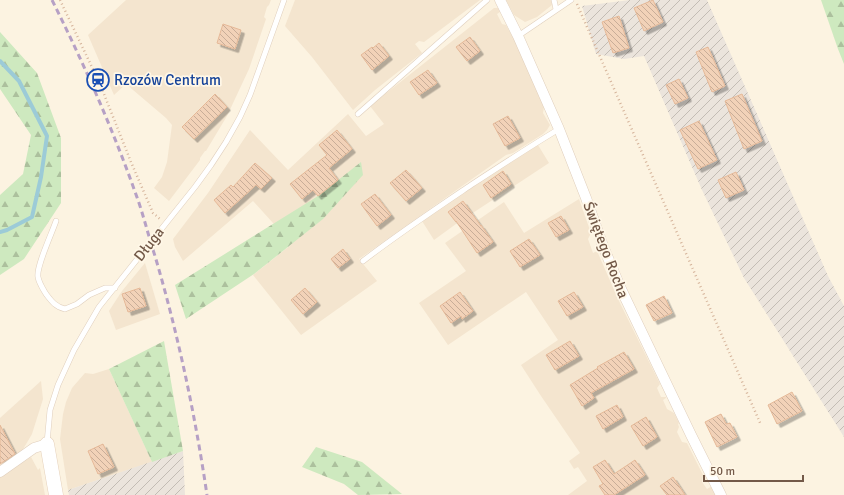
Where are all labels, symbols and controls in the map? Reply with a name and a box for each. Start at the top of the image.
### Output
station icon: Rzozów Centrum [85,67,111,93]
place label: Rzozów Centrum [114,71,221,89]
street label: Świętego Rocha [579,199,634,301]
street label: Długa [130,223,168,265]
scale bar [704,457,803,483]
text: 50 m [710,464,735,479]

